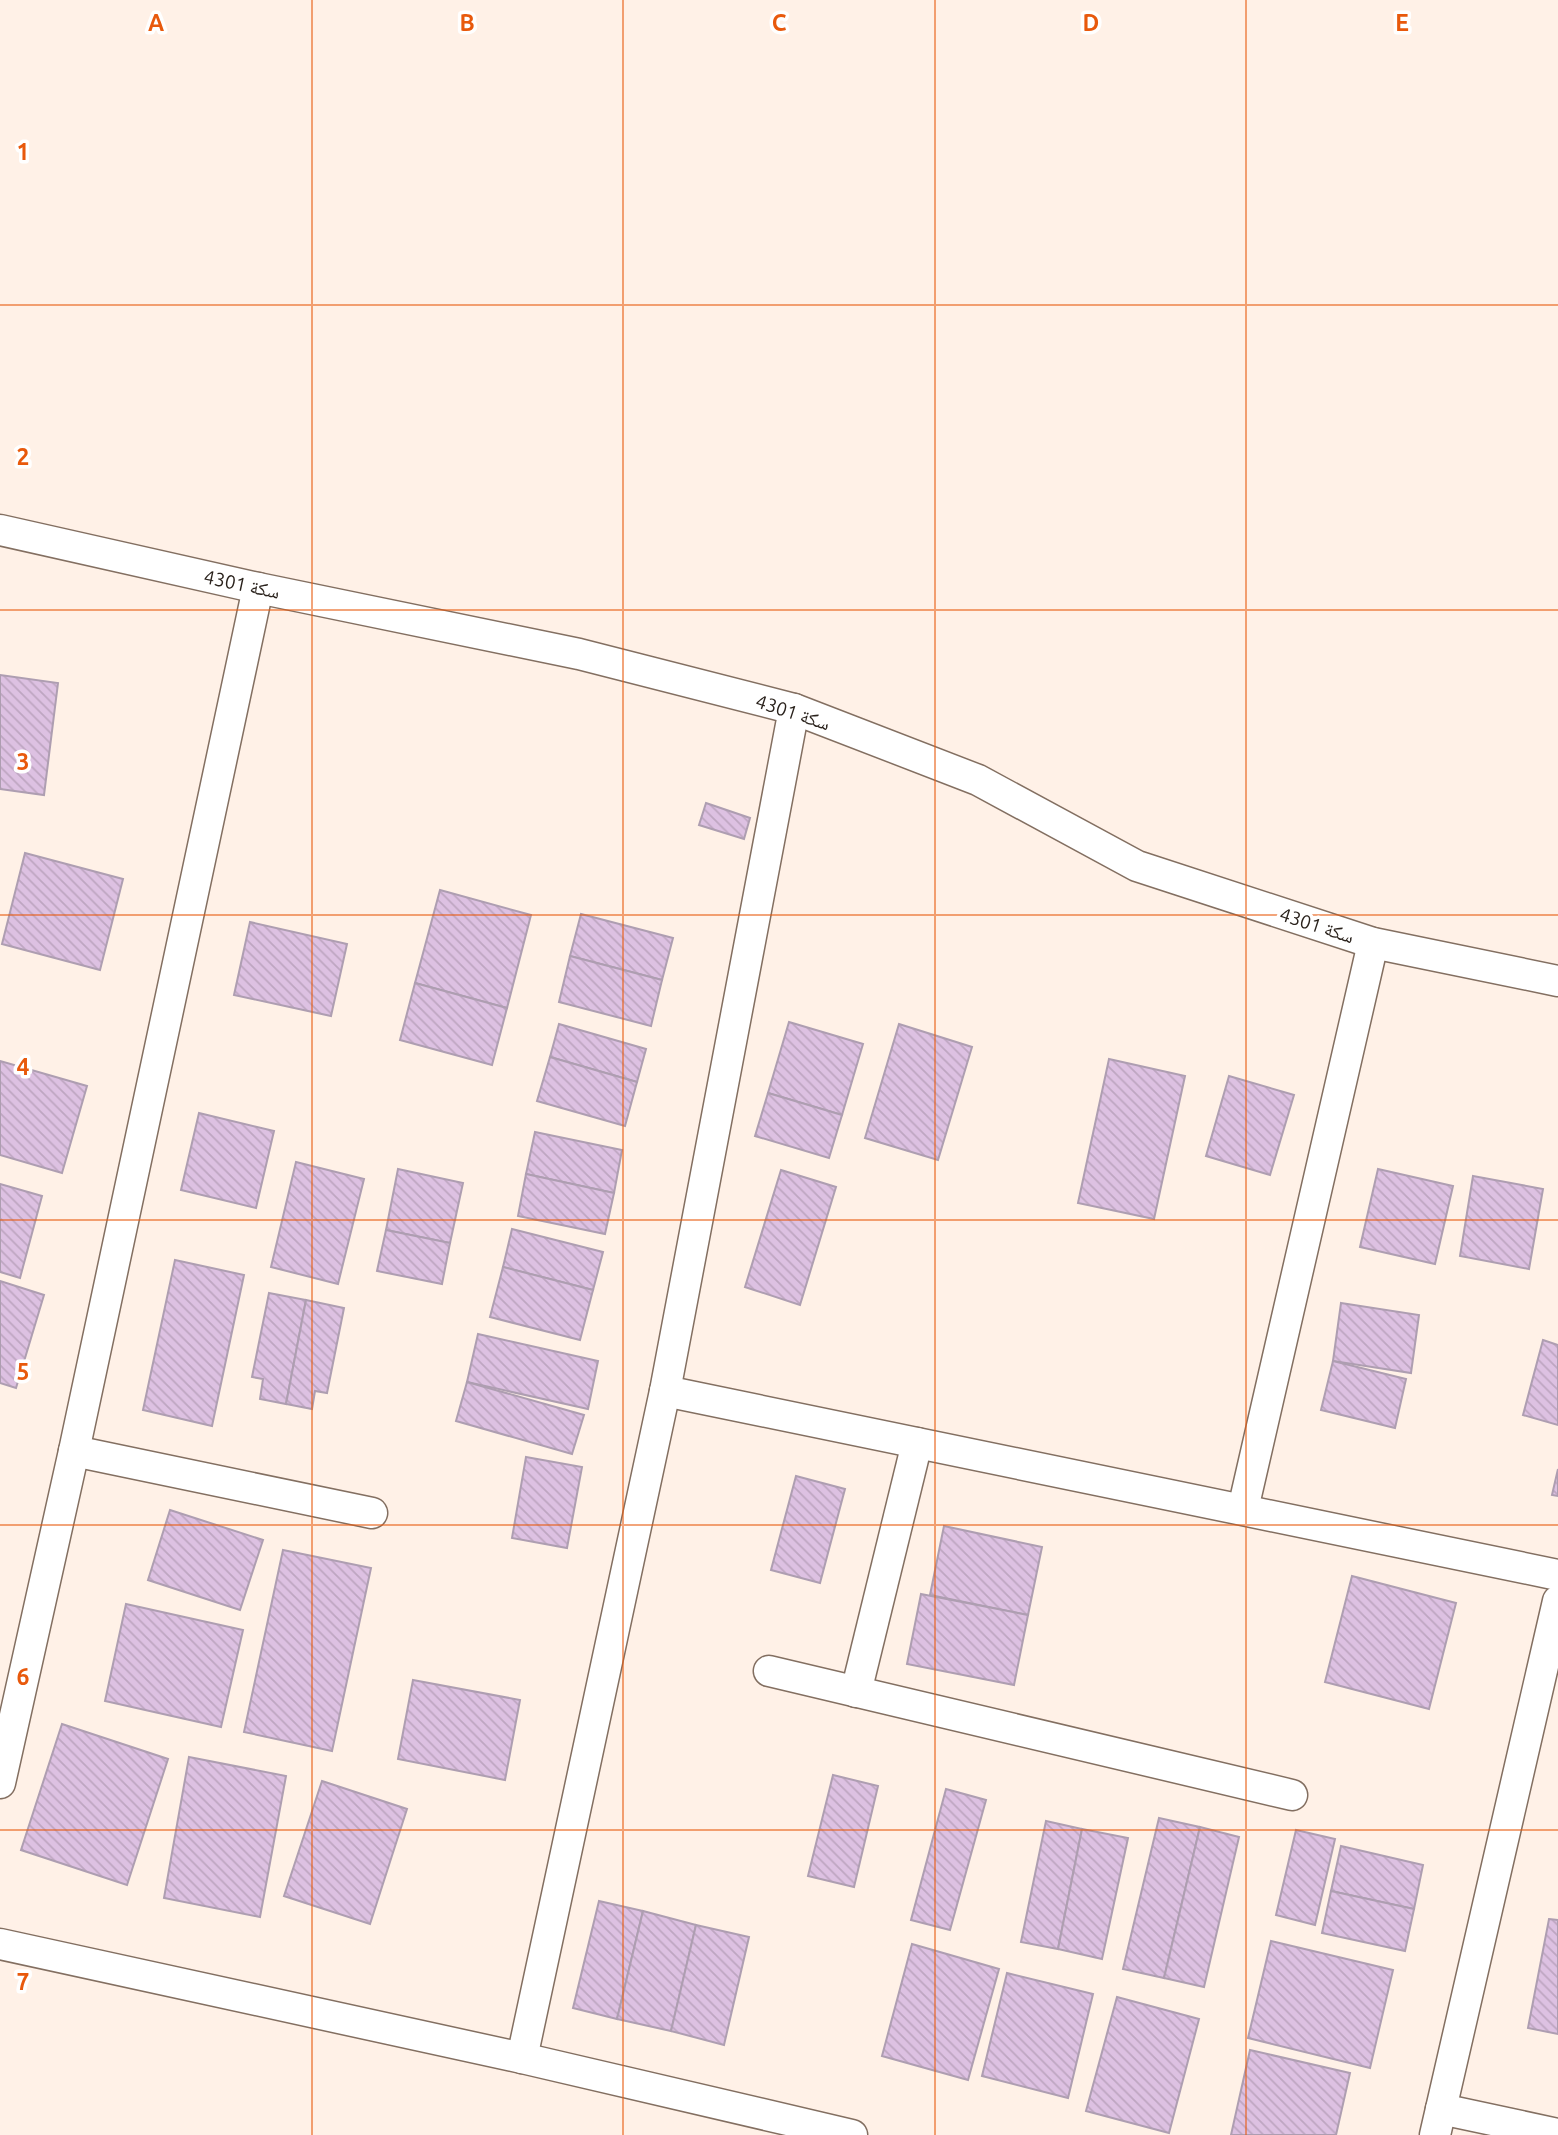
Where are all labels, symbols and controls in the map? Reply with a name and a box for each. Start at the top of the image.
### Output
text: A [148,10,164,35]
text: B [459,10,475,35]
text: C [772,10,787,35]
text: D [1083,10,1099,35]
text: E [1395,10,1409,35]
text: 1 [17,139,29,164]
text: 2 [17,444,29,469]
street label: سكة 4301 [202,565,282,603]
street label: سكة 4301 [753,690,833,734]
text: 3 [17,749,29,774]
street label: سكة 4301 [1277,903,1357,947]
text: 4 [17,1054,30,1079]
text: 5 [17,1359,29,1384]
text: 6 [17,1664,30,1689]
text: 7 [17,1969,29,1994]

